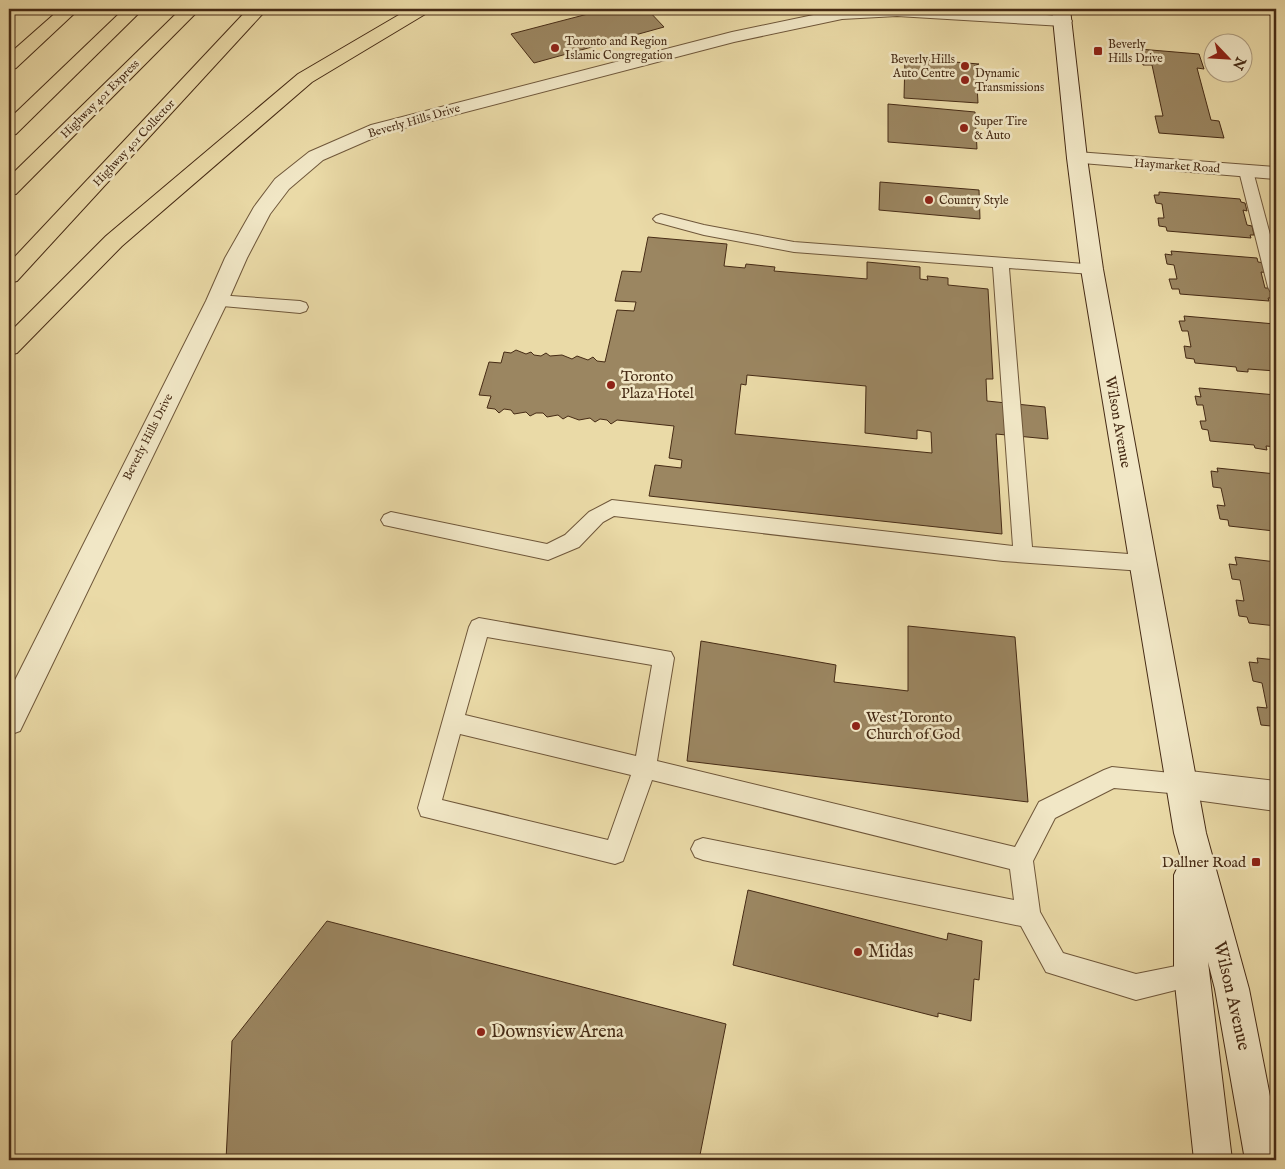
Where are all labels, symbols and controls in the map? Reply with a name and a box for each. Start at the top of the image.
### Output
north arrow [1202,32,1252,82]
place label: Toronto and Region Islamic Congregation [565,34,673,63]
place label: Beverly Hills Drive [1108,37,1163,66]
marker: Toronto and Region Islamic Congregation [549,42,561,54]
marker: Beverly Hills Drive [1092,45,1104,57]
place label: Beverly Hills Auto Centre [890,52,955,81]
text: N [1228,53,1250,72]
street label: Highway 401 Express [57,56,143,142]
marker: Beverly Hills Auto Centre [959,60,971,72]
place label: Dynamic Transmissions [975,66,1044,95]
marker: Dynamic Transmissions [959,74,971,86]
street label: Highway 401 Collector [90,96,179,190]
street label: Beverly Hills Drive [366,101,462,141]
place label: Super Tire & Auto [974,114,1028,143]
marker: Super Tire & Auto [958,122,970,134]
street label: Haymarket Road [1134,156,1221,177]
place label: Country Style [939,193,1009,208]
marker: Country Style [923,194,935,206]
place label: Toronto Plaza Hotel [621,367,695,403]
street label: Wilson Avenue [1101,375,1135,469]
marker: Toronto Plaza Hotel [605,379,617,391]
street label: Beverly Hills Drive [120,391,177,483]
place label: West Toronto Church of God [866,708,961,744]
marker: West Toronto Church of God [850,720,862,732]
place label: Dallner Road [1162,853,1247,872]
marker: Dallner Road [1250,856,1262,868]
street label: Wilson Avenue [1207,939,1255,1053]
place label: Midas [868,941,913,964]
marker: Midas [852,946,864,958]
place label: Downsview Arena [491,1021,624,1044]
marker: Downsview Arena [475,1026,487,1038]

